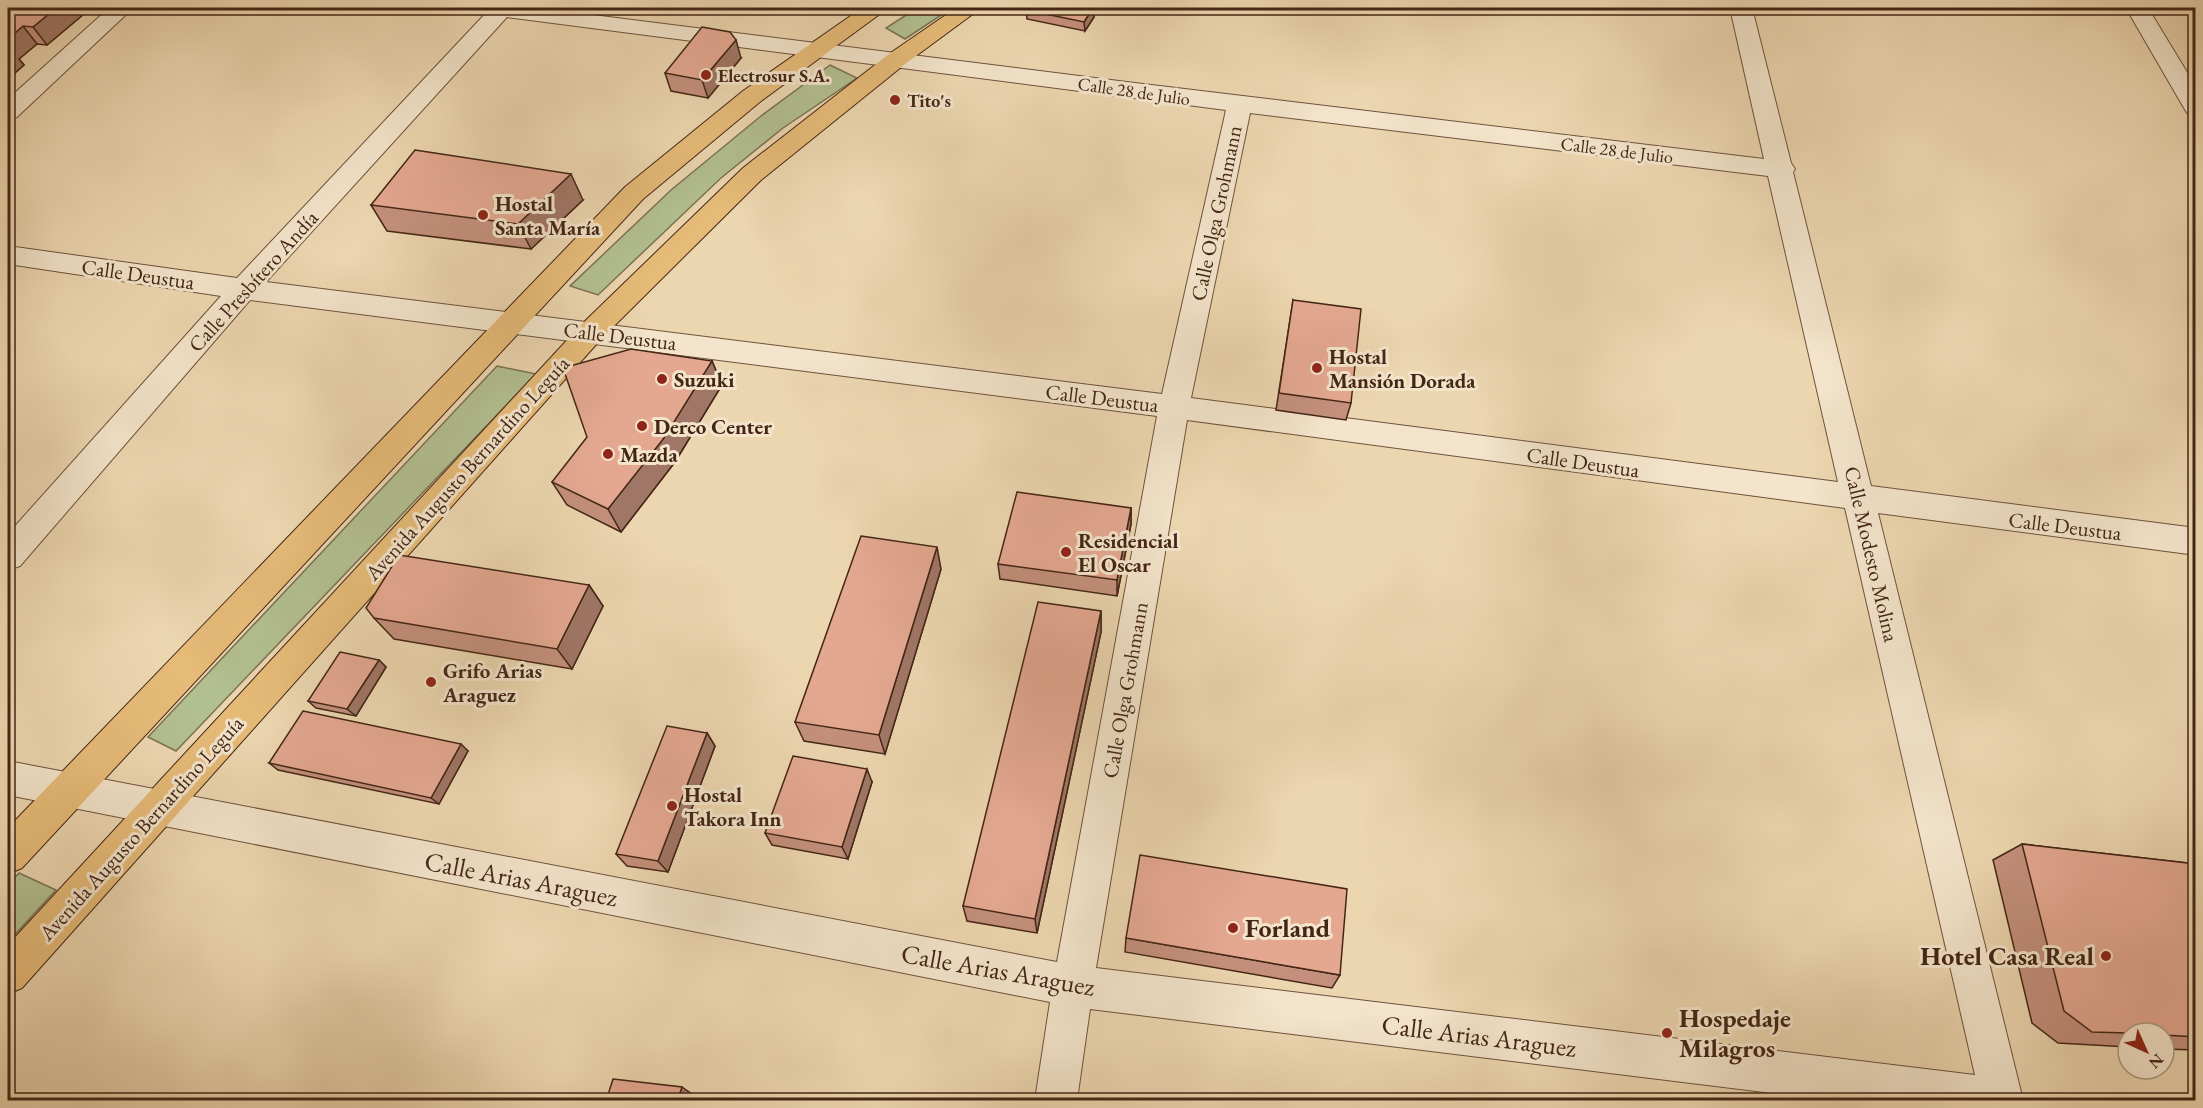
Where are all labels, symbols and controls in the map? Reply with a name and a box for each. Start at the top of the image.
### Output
place label: Electrosur S.A. [718,64,830,87]
marker: Electrosur S.A. [699,68,713,82]
street label: Calle 28 de Julio [1076,72,1192,110]
place label: Tito's [907,89,951,112]
marker: Tito's [888,93,902,107]
street label: Calle Olga Grohmann [1184,123,1248,303]
street label: Calle 28 de Julio [1559,132,1675,168]
place label: Hostal Santa María [495,190,601,241]
street label: Calle Presbítero Andía [182,204,324,357]
marker: Hostal Santa María [476,208,490,222]
street label: Calle Deustua [80,253,197,295]
street label: Calle Deustua [562,316,679,356]
place label: Hostal Mansión Dorada [1329,343,1476,394]
street label: Avenida Augusto Bernardino Leguía [358,350,575,587]
marker: Hostal Mansión Dorada [1310,361,1324,375]
place label: Suzuki [674,366,734,393]
marker: Suzuki [655,372,669,386]
street label: Calle Deustua [1044,378,1161,418]
place label: Derco Center [654,413,772,440]
marker: Derco Center [635,419,649,433]
place label: Mazda [620,441,678,468]
street label: Calle Deustua [1525,441,1642,483]
marker: Mazda [601,447,615,461]
street label: Calle Modesto Molina [1839,463,1906,645]
street label: Calle Deustua [2007,506,2124,546]
place label: Residencial El Oscar [1078,527,1178,578]
marker: Residencial El Oscar [1059,545,1073,559]
street label: Calle Olga Grohmann [1096,600,1154,780]
place label: Grifo Arias Araguez [442,657,542,708]
marker: Grifo Arias Araguez [424,675,438,689]
street label: Avenida Augusto Bernardino Leguía [32,710,249,947]
place label: Hostal Takora Inn [684,781,782,832]
marker: Hostal Takora Inn [665,799,679,813]
street label: Calle Arias Araguez [422,844,620,914]
place label: Forland [1245,911,1331,945]
marker: Forland [1226,921,1240,935]
street label: Calle Arias Araguez [899,936,1097,1004]
place label: Hotel Casa Real [1920,939,2094,973]
marker: Hotel Casa Real [2099,949,2113,963]
place label: Hospedaje Milagros [1679,1001,1791,1065]
street label: Calle Arias Araguez [1380,1007,1578,1065]
north arrow [2116,1021,2176,1081]
marker: Hospedaje Milagros [1660,1026,1674,1040]
text: N [2144,1049,2168,1073]

